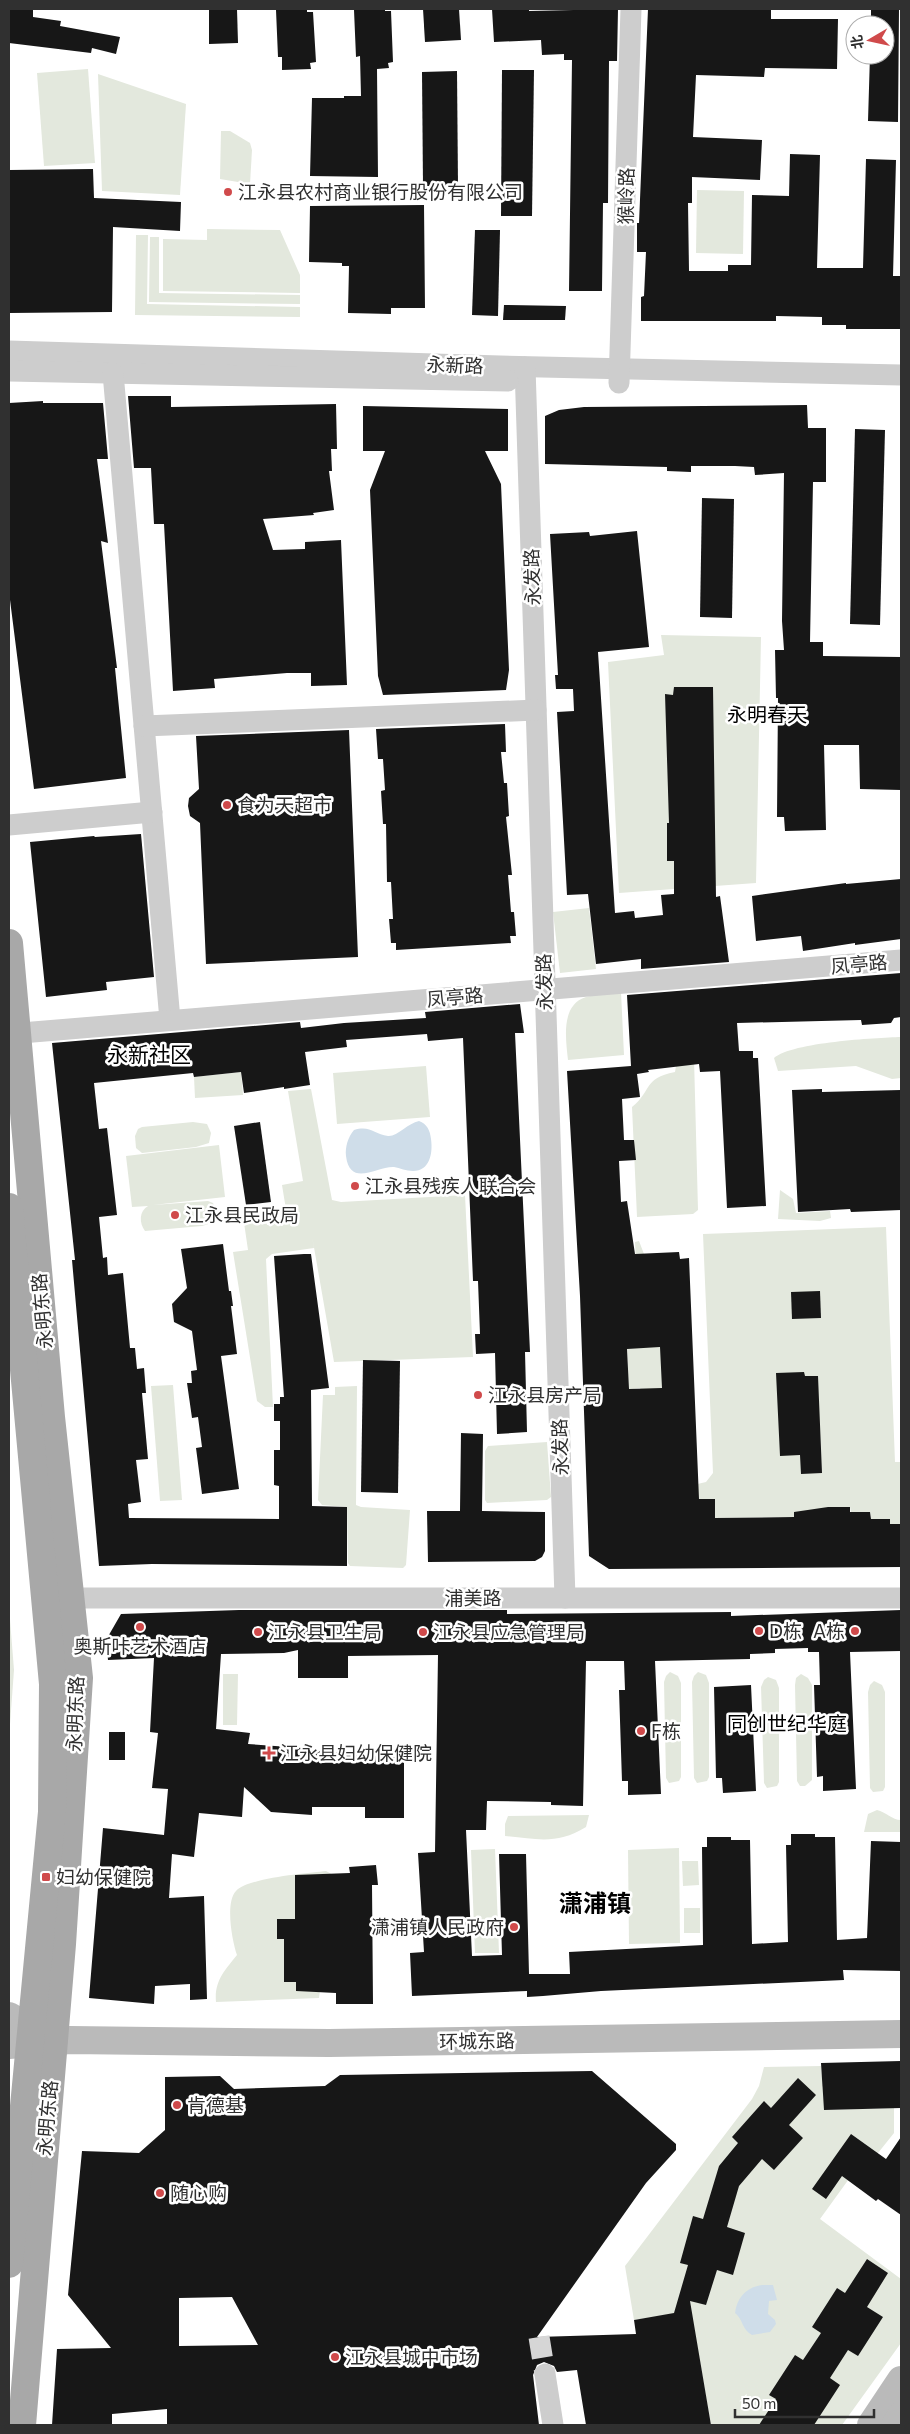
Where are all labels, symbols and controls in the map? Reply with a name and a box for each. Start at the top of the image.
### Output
north arrow [845,15,895,65]
text: 北 [847,34,866,50]
street label: 猴岭路 [614,167,637,225]
place label: 江永县农村商业银行股份有限公司 [238,180,523,203]
marker: 江永县农村商业银行股份有限公司 [222,186,234,198]
street label: 永新路 [426,352,484,377]
street label: 永发路 [519,548,544,606]
district label: 永明春天 [727,702,807,726]
place label: 食为天超市 [237,793,332,816]
marker: 食为天超市 [221,799,233,811]
street label: 凤亭路 [830,950,888,977]
street label: 永发路 [531,953,556,1011]
street label: 凤亭路 [426,983,484,1010]
district label: 永新社区 [107,1041,191,1066]
place label: 江永县残疾人联合会 [365,1174,536,1197]
marker: 江永县残疾人联合会 [349,1180,361,1192]
place label: 江永县民政局 [185,1203,299,1226]
marker: 江永县民政局 [169,1209,181,1221]
street label: 永明东路 [27,1272,56,1350]
place label: 江永县房产局 [488,1383,602,1406]
marker: 江永县房产局 [472,1389,484,1401]
street label: 永发路 [547,1418,572,1476]
street label: 浦美路 [444,1586,502,1609]
place label: D栋 [769,1619,802,1642]
place label: A栋 [813,1619,845,1642]
place label: 江永县卫生局 [268,1620,382,1643]
place label: 江永县应急管理局 [433,1620,585,1643]
marker: 奥斯咔艺术酒店 [134,1621,146,1633]
marker: D栋 [753,1625,765,1637]
marker: A栋 [849,1625,861,1637]
marker: 江永县卫生局 [252,1626,264,1638]
marker: 江永县应急管理局 [417,1626,429,1638]
place label: 奥斯咔艺术酒店 [73,1634,207,1657]
street label: 永明东路 [62,1676,87,1752]
district label: 同创世纪华庭 [727,1711,847,1735]
place label: F栋 [651,1719,681,1742]
marker: F栋 [635,1725,647,1737]
place label: 江永县妇幼保健院 [280,1741,432,1764]
marker: 江永县妇幼保健院 [262,1746,276,1760]
place label: 妇幼保健院 [56,1865,151,1888]
marker: 妇幼保健院 [40,1871,52,1883]
district label: 潇浦镇 [559,1888,631,1917]
place label: 潇浦镇人民政府 [371,1915,504,1938]
marker: 潇浦镇人民政府 [508,1921,520,1933]
street label: 环城东路 [439,2028,515,2053]
street label: 永明东路 [32,2079,61,2157]
place label: 肯德基 [187,2093,244,2116]
marker: 肯德基 [171,2099,183,2111]
place label: 随心购 [170,2181,227,2204]
marker: 随心购 [154,2187,166,2199]
place label: 江永县城中市场 [345,2345,478,2368]
marker: 江永县城中市场 [329,2351,341,2363]
scale bar [735,2386,874,2418]
text: 50 m [742,2394,776,2412]

